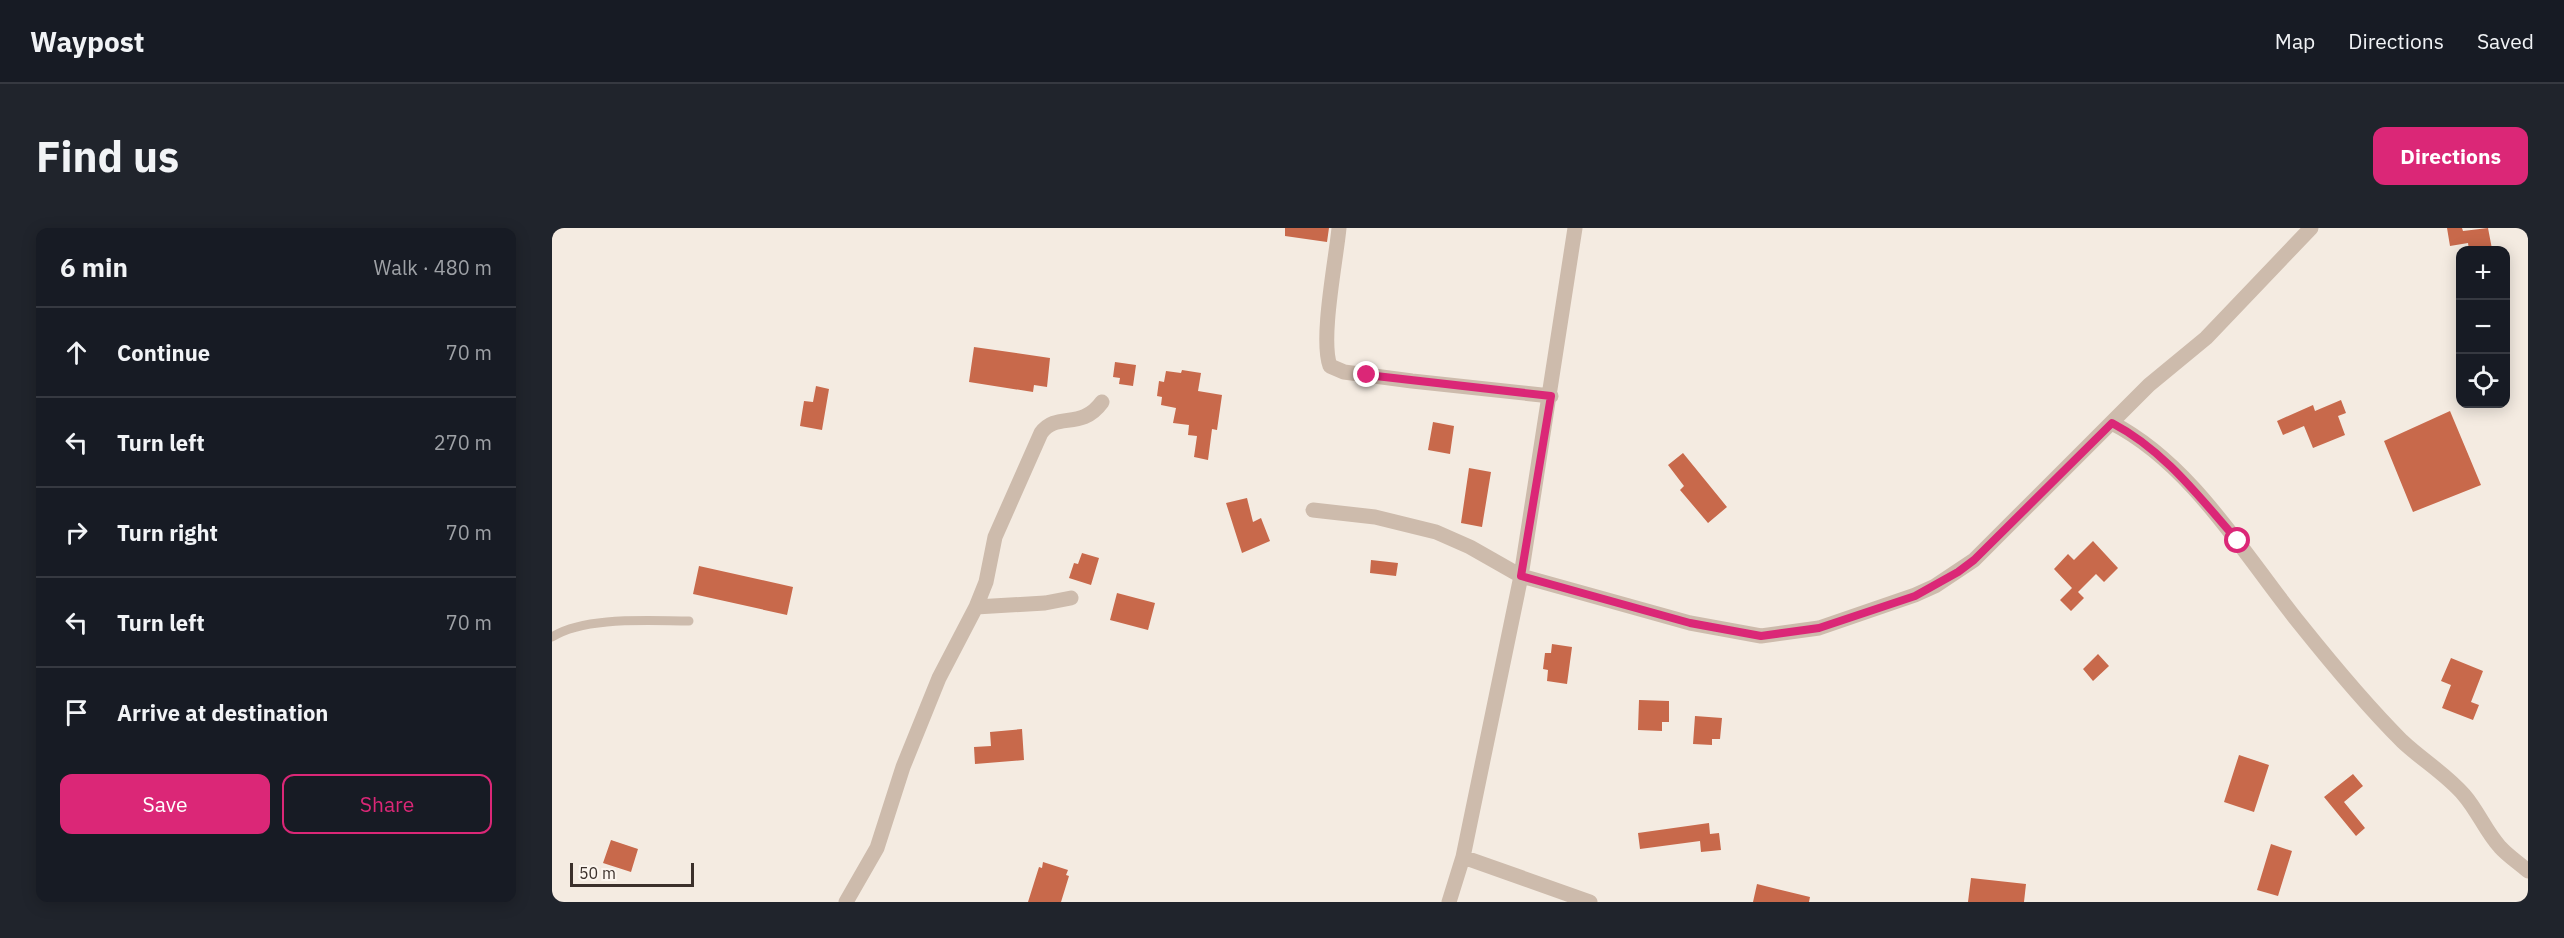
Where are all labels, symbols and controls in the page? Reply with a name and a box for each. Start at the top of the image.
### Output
text: Waypost [30,23,144,60]
text: Map [2275,27,2315,55]
text: Directions [2348,27,2444,55]
text: Saved [2477,27,2534,55]
button: Directions [2373,127,2528,185]
text: Find us [36,129,179,184]
map controls [2456,246,2510,408]
button: + [2456,246,2510,300]
text: 6 min [60,250,128,284]
text: Walk · 480 m [374,254,492,281]
button: − [2456,300,2510,354]
icon: ahead [60,336,93,369]
text: Continue [117,338,210,367]
text: 70 m [446,339,492,366]
button: locate [2456,354,2510,408]
route end [1353,361,1379,387]
icon: left [60,426,93,459]
text: Turn left [117,428,205,457]
text: 270 m [434,429,492,456]
icon: right [60,516,93,549]
text: Turn right [117,518,218,547]
text: 70 m [446,519,492,546]
route start [2224,527,2250,553]
icon: left [60,606,93,639]
text: Turn left [117,608,205,637]
text: 70 m [446,609,492,636]
icon: arrive [60,696,93,729]
text: Arrive at destination [117,698,328,727]
button: Save [60,774,270,834]
button: Share [282,774,492,834]
scale bar [570,860,694,888]
text: 50 m [579,863,616,883]

